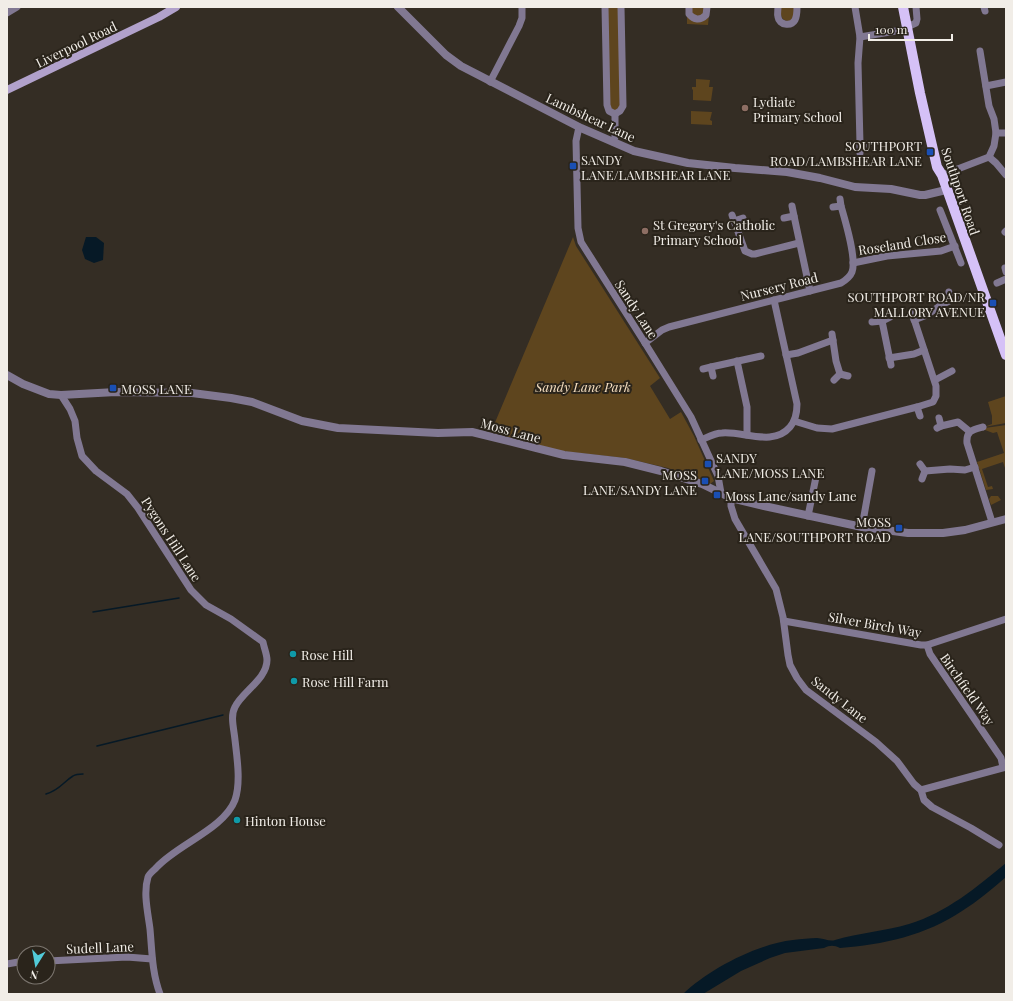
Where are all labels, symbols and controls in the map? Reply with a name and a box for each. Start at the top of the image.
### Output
scale bar [869,16,952,42]
street label: Liverpool Road [33,17,120,71]
text: 100 m [875,21,908,37]
street label: Lambshear Lane [544,89,639,145]
place label: Lydiate Primary School [753,93,843,125]
marker: Lydiate Primary School [740,103,750,113]
place label: SOUTHPORT ROAD/LAMBSHEAR LANE [770,137,922,169]
street label: Southport Road [938,145,984,237]
marker: SOUTHPORT ROAD/LAMBSHEAR LANE [925,147,935,157]
place label: SANDY LANE/LAMBSHEAR LANE [581,151,730,183]
marker: SANDY LANE/LAMBSHEAR LANE [568,161,578,171]
place label: St Gregory's Catholic Primary School [653,216,775,248]
marker: St Gregory's Catholic Primary School [640,226,650,236]
street label: Roseland Close [857,228,948,258]
street label: Nursery Road [738,268,820,304]
street label: Sandy Lane [612,276,663,342]
place label: SOUTHPORT ROAD/NR MALLORY AVENUE [848,288,986,320]
marker: SOUTHPORT ROAD/NR MALLORY AVENUE [988,298,998,308]
park label: Sandy Lane Park [534,378,631,395]
place label: MOSS LANE [121,380,192,397]
marker: MOSS LANE [108,383,118,393]
street label: Moss Lane [479,414,543,446]
place label: SANDY LANE/MOSS LANE [716,449,824,481]
marker: SANDY LANE/MOSS LANE [703,459,713,469]
place label: MOSS LANE/SANDY LANE [583,466,697,498]
marker: MOSS LANE/SANDY LANE [700,476,710,486]
place label: Moss Lane/sandy Lane [725,487,857,504]
marker: Moss Lane/sandy Lane [712,490,722,500]
street label: Pygons Hill Lane [138,493,206,585]
place label: MOSS LANE/SOUTHPORT ROAD [738,513,891,545]
marker: MOSS LANE/SOUTHPORT ROAD [894,523,904,533]
street label: Silver Birch Way [827,607,923,641]
place label: Rose Hill [301,646,354,663]
marker: Rose Hill [288,649,298,659]
street label: Birchfield Way [937,650,999,729]
street label: Sandy Lane [808,672,872,726]
place label: Rose Hill Farm [302,673,389,690]
marker: Rose Hill Farm [289,676,299,686]
place label: Hinton House [245,812,326,829]
marker: Hinton House [232,815,242,825]
street label: Sudell Lane [66,937,135,957]
north arrow [16,945,56,985]
text: N [29,967,39,983]

